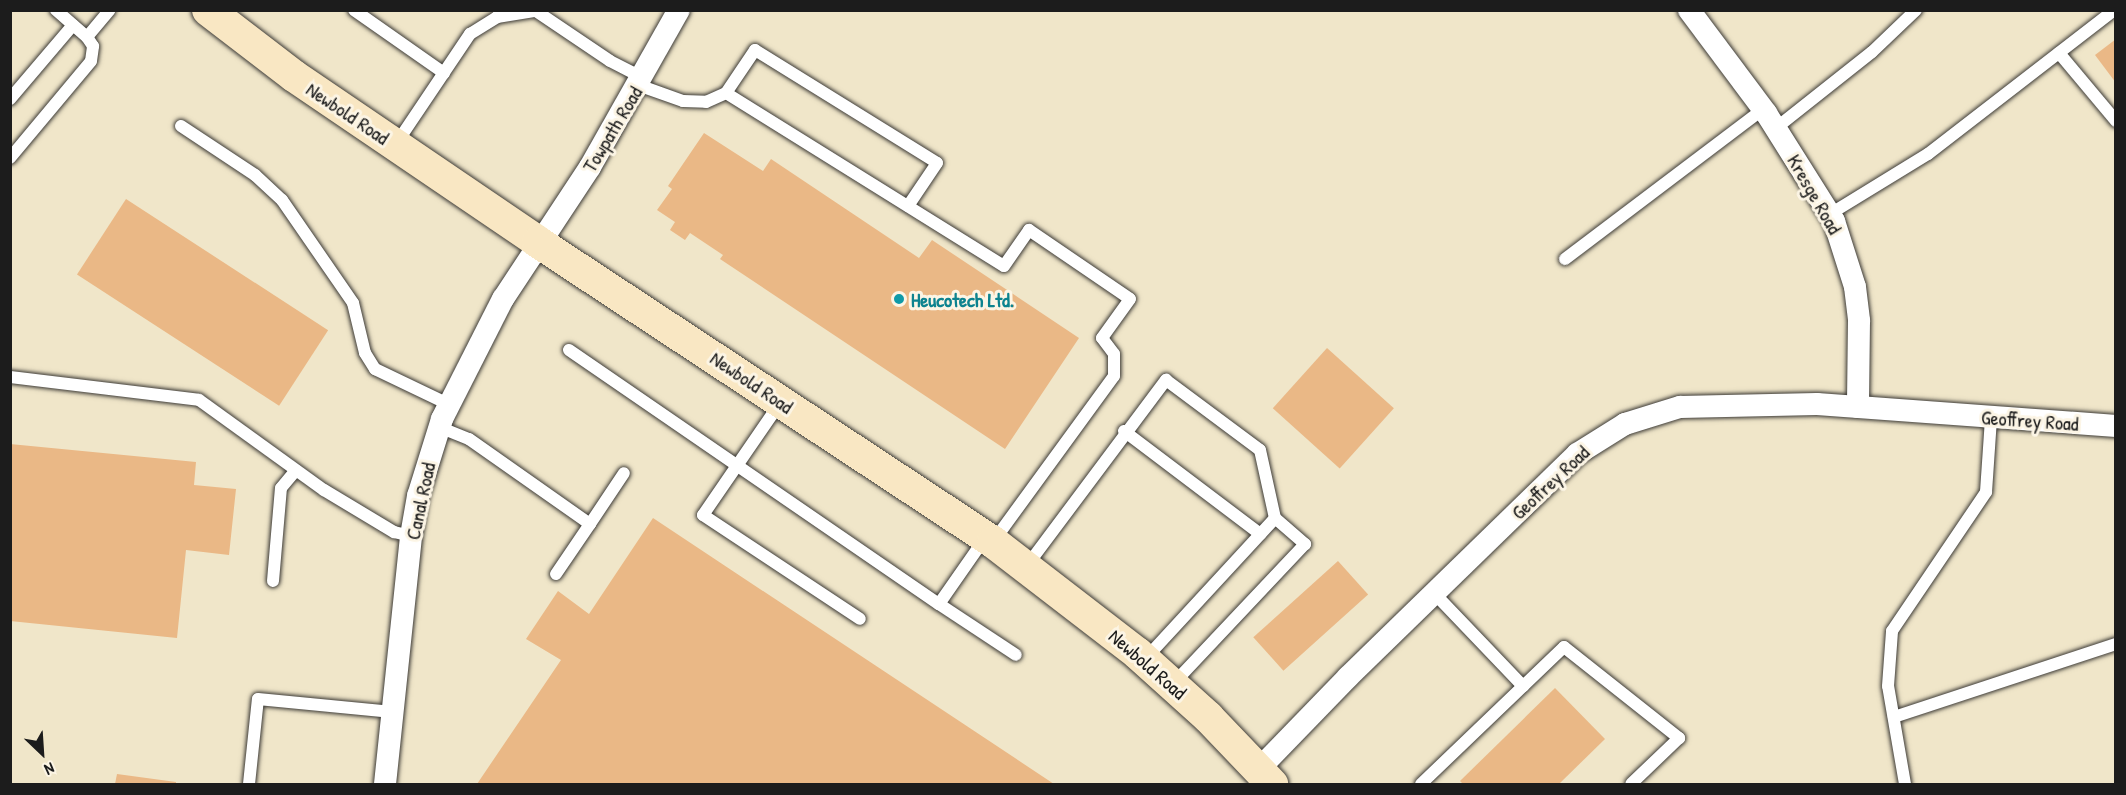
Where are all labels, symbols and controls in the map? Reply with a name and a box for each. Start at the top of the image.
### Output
street label: Newbold Road [302,77,394,149]
street label: Towpath Road [577,82,647,176]
street label: Kresge Road [1783,150,1847,238]
place label: Heucotech Ltd. [911,287,1014,311]
marker: Heucotech Ltd. [892,292,906,306]
street label: Newbold Road [706,346,798,418]
street label: Geoffrey Road [1980,405,2080,435]
street label: Geoffrey Road [1506,440,1594,524]
street label: Canal Road [400,460,440,542]
street label: Newbold Road [1104,624,1192,704]
north arrow [12,723,72,783]
text: N [41,758,58,781]

